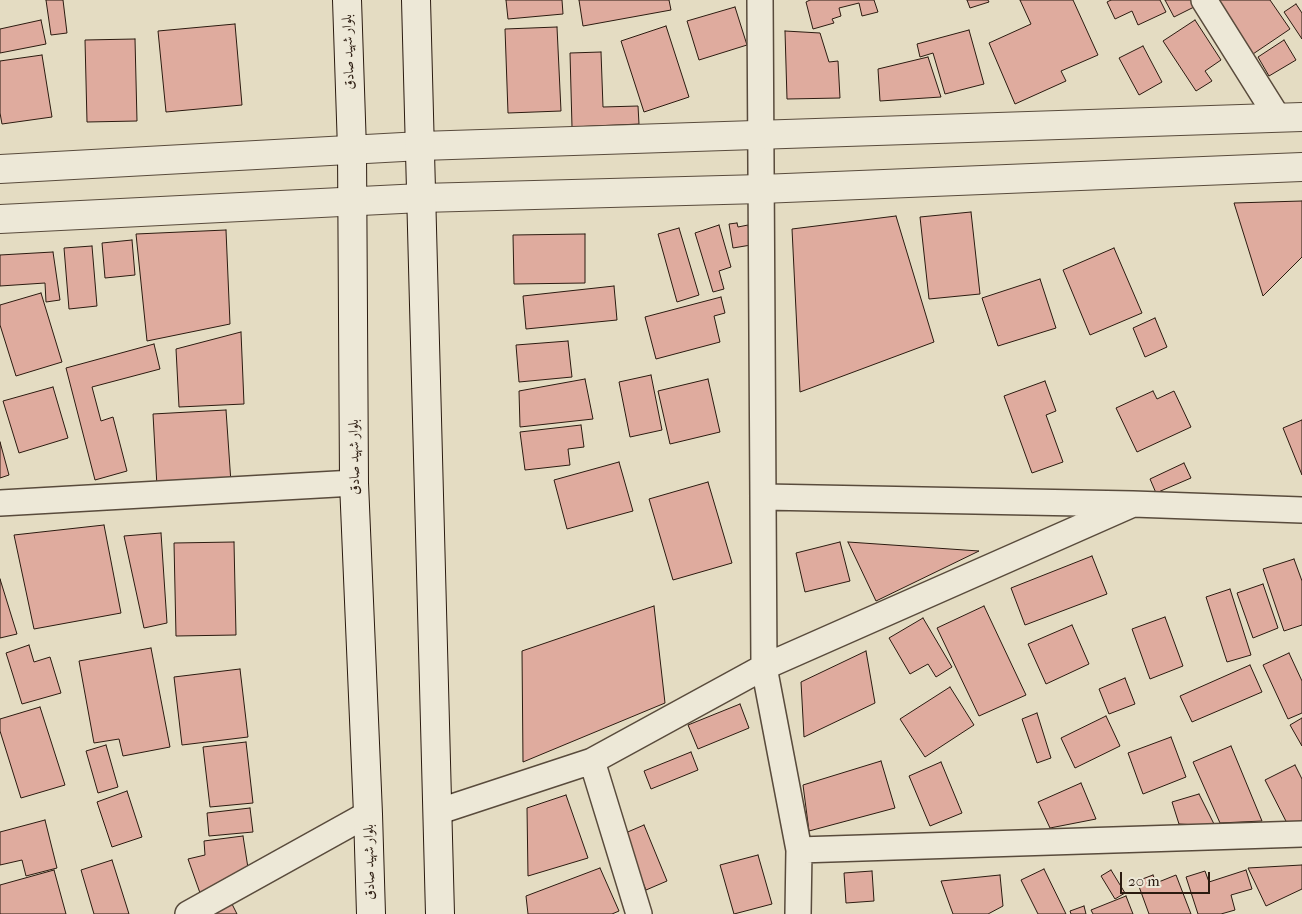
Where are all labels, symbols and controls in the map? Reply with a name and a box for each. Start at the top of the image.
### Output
street label: بلوار شهید صادق [339,14,359,90]
street label: بلوار شهید صادق [346,419,364,495]
street label: بلوار شهید صادق [361,824,379,900]
scale bar [1122,862,1212,894]
text: 20 m [1128,872,1160,890]

